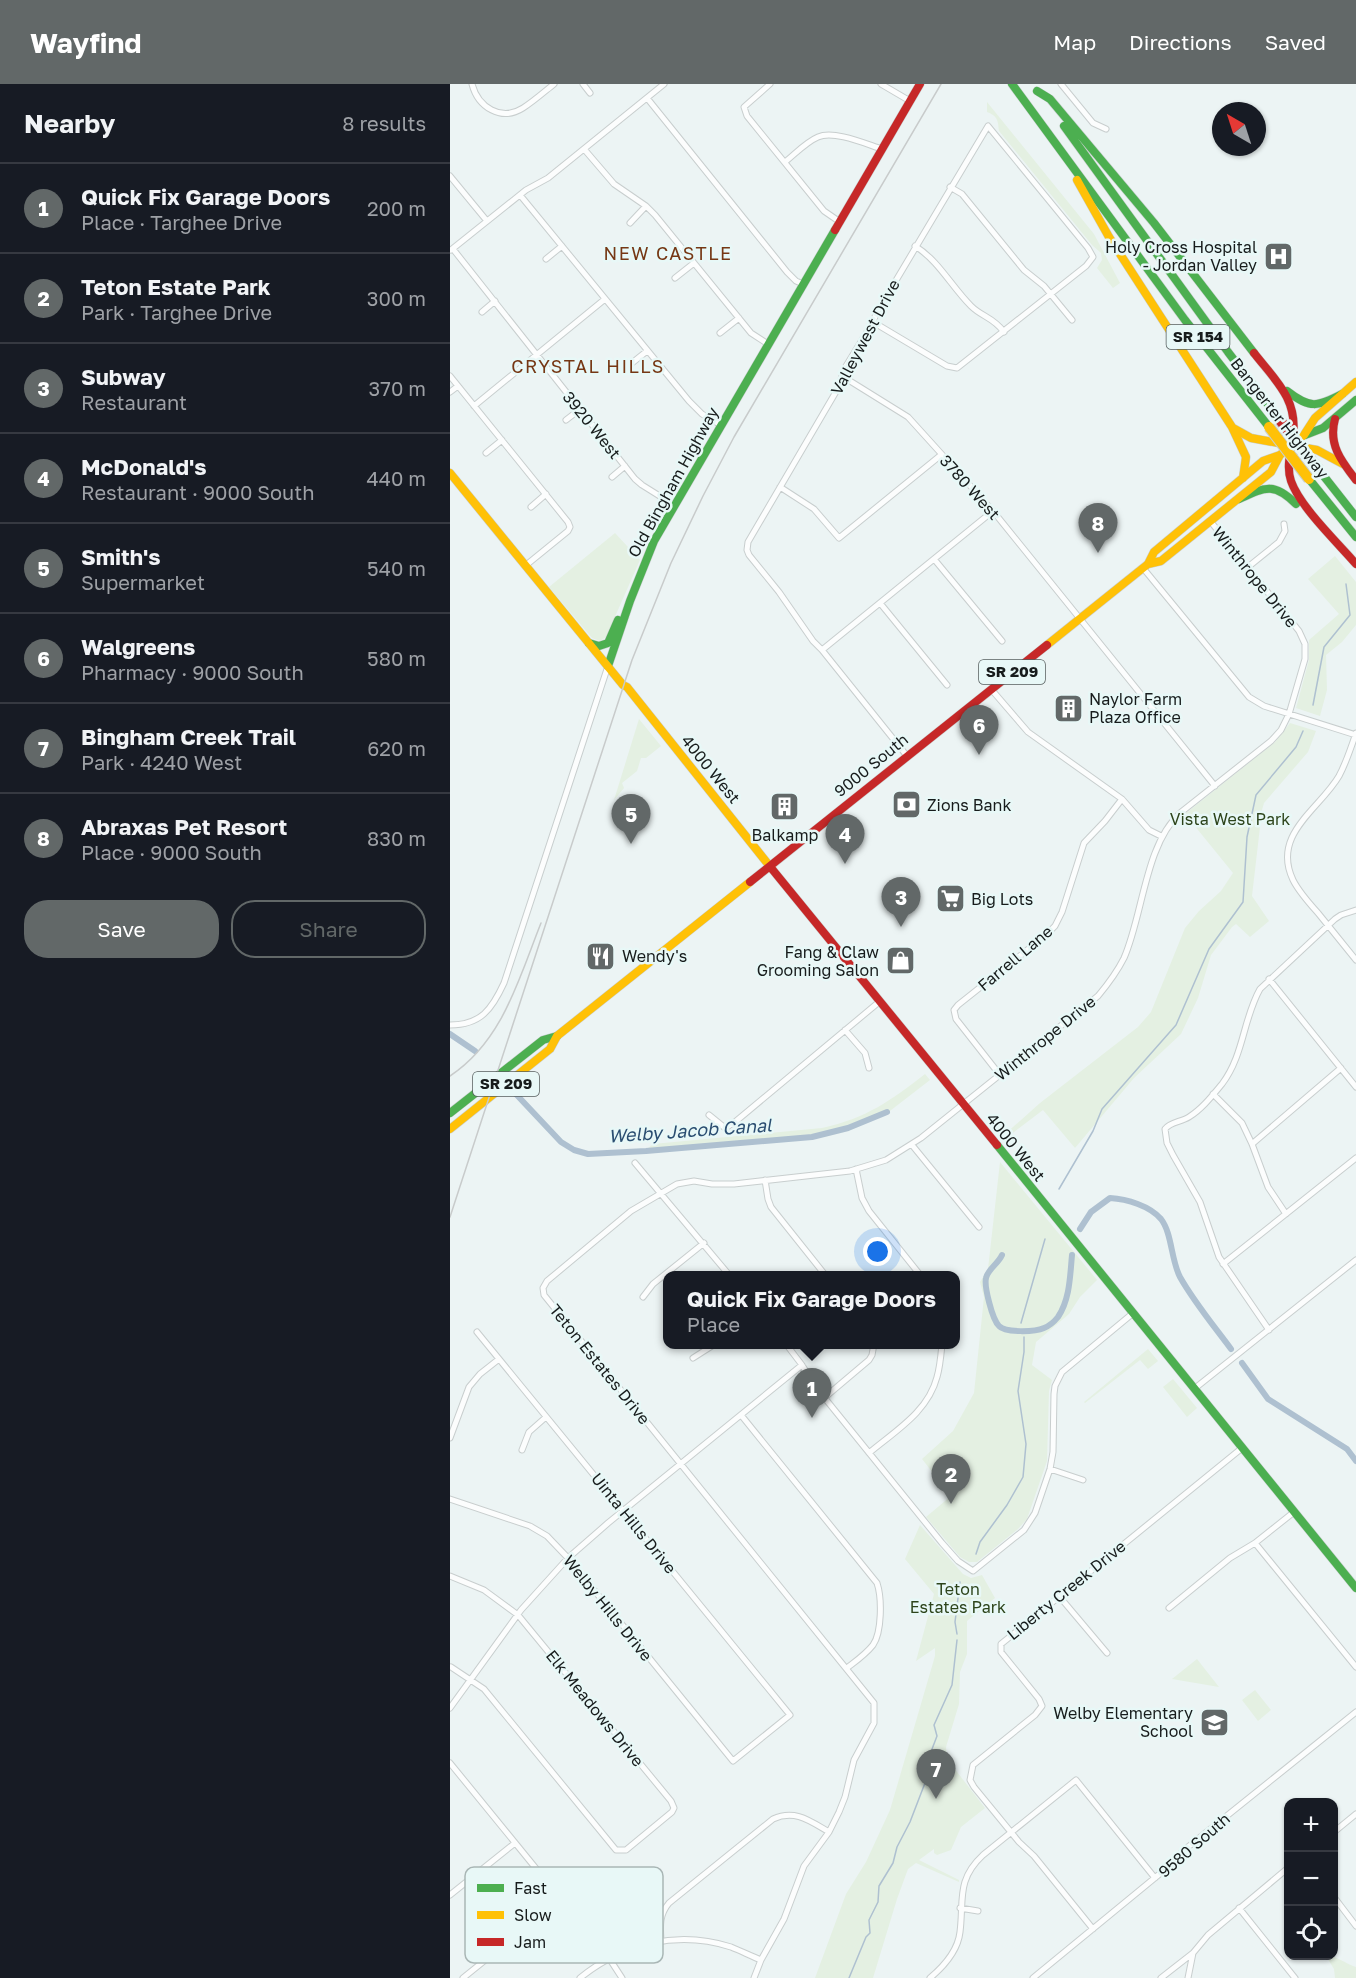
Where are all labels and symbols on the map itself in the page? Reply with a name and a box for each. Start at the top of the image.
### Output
north arrow [1212,102,1266,156]
place label: Holy Cross Hospital - Jordan Valley [1105,237,1257,275]
hospital icon: Holy Cross Hospital - Jordan Valley [1262,240,1294,272]
district label: NEW CASTLE [604,242,732,264]
street label: Valleywest Drive [826,276,904,398]
road number: SR 154 [1166,325,1230,349]
street label: Bangerter Highway [1227,354,1333,482]
district label: CRYSTAL HILLS [511,355,665,377]
street label: 3920 West [559,387,625,463]
street label: Old Bingham Highway [623,403,723,561]
street label: 3780 West [936,450,1004,524]
pin: 8 [1078,504,1118,553]
street label: Winthrope Drive [1208,523,1302,631]
road number: SR 209 [979,660,1045,684]
place label: Naylor Farm Plaza Office [1089,689,1182,727]
building icon: Naylor Farm Plaza Office [1052,692,1084,724]
pin: 6 [960,706,998,755]
street label: 9000 South [830,729,912,801]
street label: 4000 West [677,731,745,807]
bank icon: Zions Bank [890,789,922,821]
building icon: Balkamp [769,791,801,823]
pin: 5 [612,794,651,844]
place label: Zions Bank [927,795,1011,815]
park label: Vista West Park [1170,809,1290,829]
pin: 4 [826,814,864,864]
place label: Balkamp [752,825,819,845]
pin: 3 [882,878,920,927]
supermarket icon: Big Lots [934,883,966,915]
place label: Big Lots [971,889,1033,909]
street label: Farrell Lane [974,921,1056,995]
restaurant icon: Wendy's [585,940,617,972]
place label: Fang & Claw Grooming Salon [757,942,879,980]
shop icon: Fang & Claw Grooming Salon [884,945,916,977]
place label: Wendy's [622,946,687,966]
street label: Winthrope Drive [991,991,1099,1085]
road number: SR 209 [473,1072,539,1096]
street label: 4000 West [982,1109,1050,1185]
water label: Welby Jacob Canal [607,1113,774,1147]
your location [863,1237,892,1266]
street label: Teton Estates Drive [545,1300,655,1428]
pin: 1 [792,1368,832,1418]
pin: 2 [932,1454,970,1504]
street label: Uinta Hills Drive [587,1469,681,1577]
street label: Liberty Creek Drive [1003,1536,1129,1644]
street label: Welby Hills Drive [559,1551,657,1665]
park label: Teton Estates Park [910,1579,1006,1617]
street label: Elk Meadows Drive [542,1646,648,1770]
place label: Welby Elementary School [1053,1703,1193,1741]
school or university icon: Welby Elementary School [1198,1706,1230,1738]
pin: 7 [916,1750,956,1799]
street label: 9580 South [1154,1808,1234,1882]
legend [465,1867,663,1963]
text: Fast [514,1878,547,1898]
text: Slow [514,1905,552,1925]
text: Jam [514,1932,546,1952]

